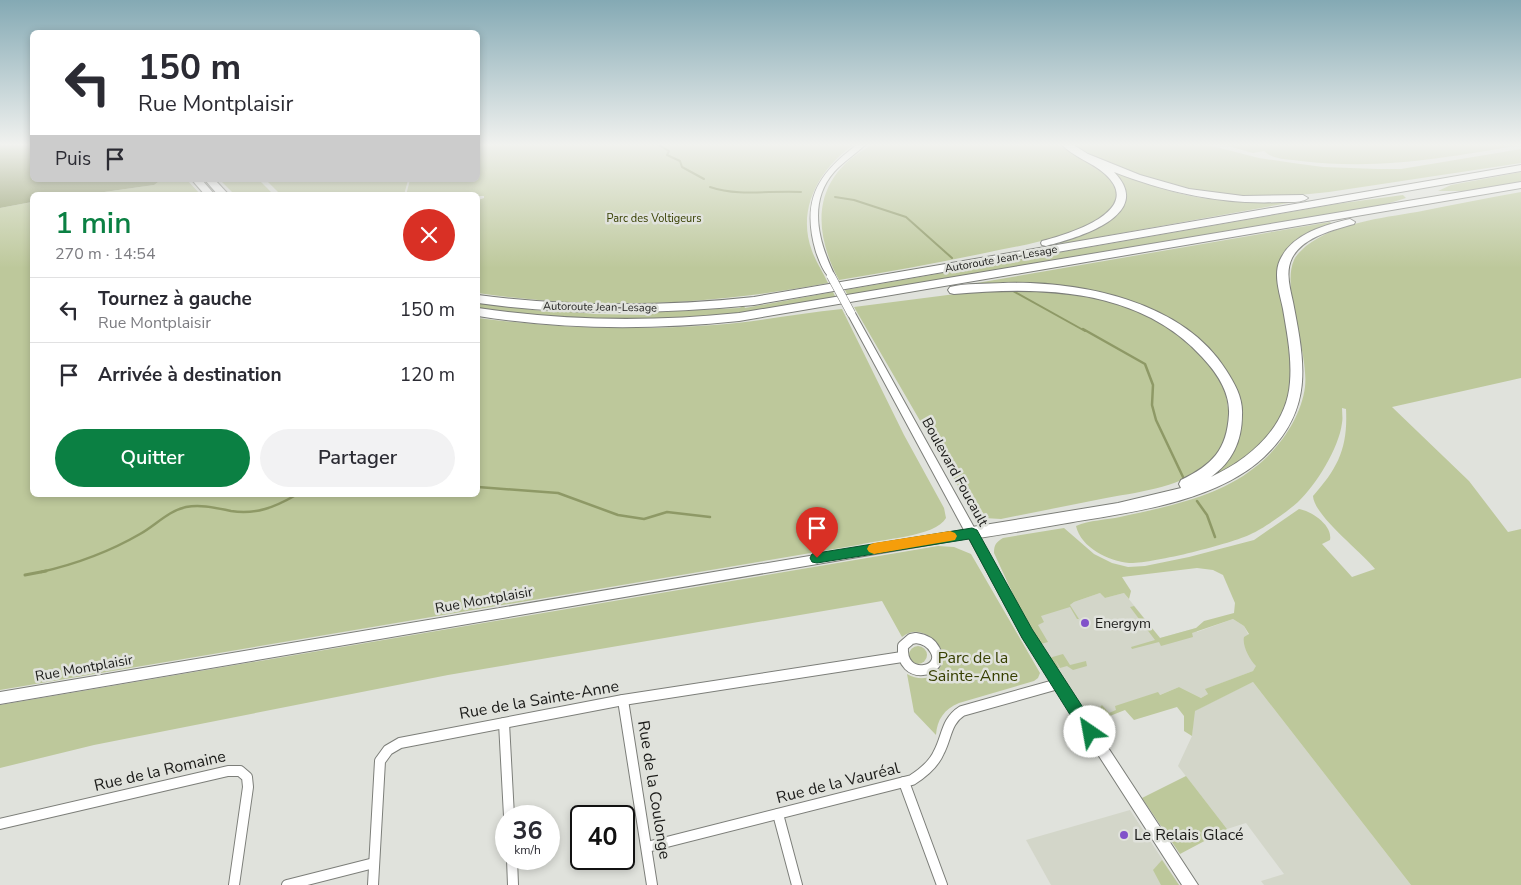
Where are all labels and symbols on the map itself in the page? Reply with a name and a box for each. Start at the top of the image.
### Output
park label: Parc des Voltigeurs [607,211,701,226]
street label: Autoroute Jean-Lesage [944,242,1059,276]
street label: Autoroute Jean-Lesage [543,299,657,315]
street label: Boulevard Foucault [917,414,993,530]
pin [796,507,838,558]
street label: Rue Montplaisir [434,582,534,618]
place label: Energym [1095,614,1151,633]
marker: Energym [1079,617,1091,629]
park label: Parc de la Sainte-Anne [928,647,1018,687]
street label: Rue Montplaisir [34,650,134,686]
street label: Rue de la Sainte-Anne [457,675,621,725]
position arrow [1063,705,1115,757]
street label: Rue de la Coulonge [632,719,676,861]
street label: Rue de la Romaine [92,745,228,797]
street label: Rue de la Vauréal [774,757,902,809]
speed limit sign: 40 [570,805,635,870]
place label: Le Relais Glacé [1134,824,1244,846]
marker: Le Relais Glacé [1118,829,1130,841]

